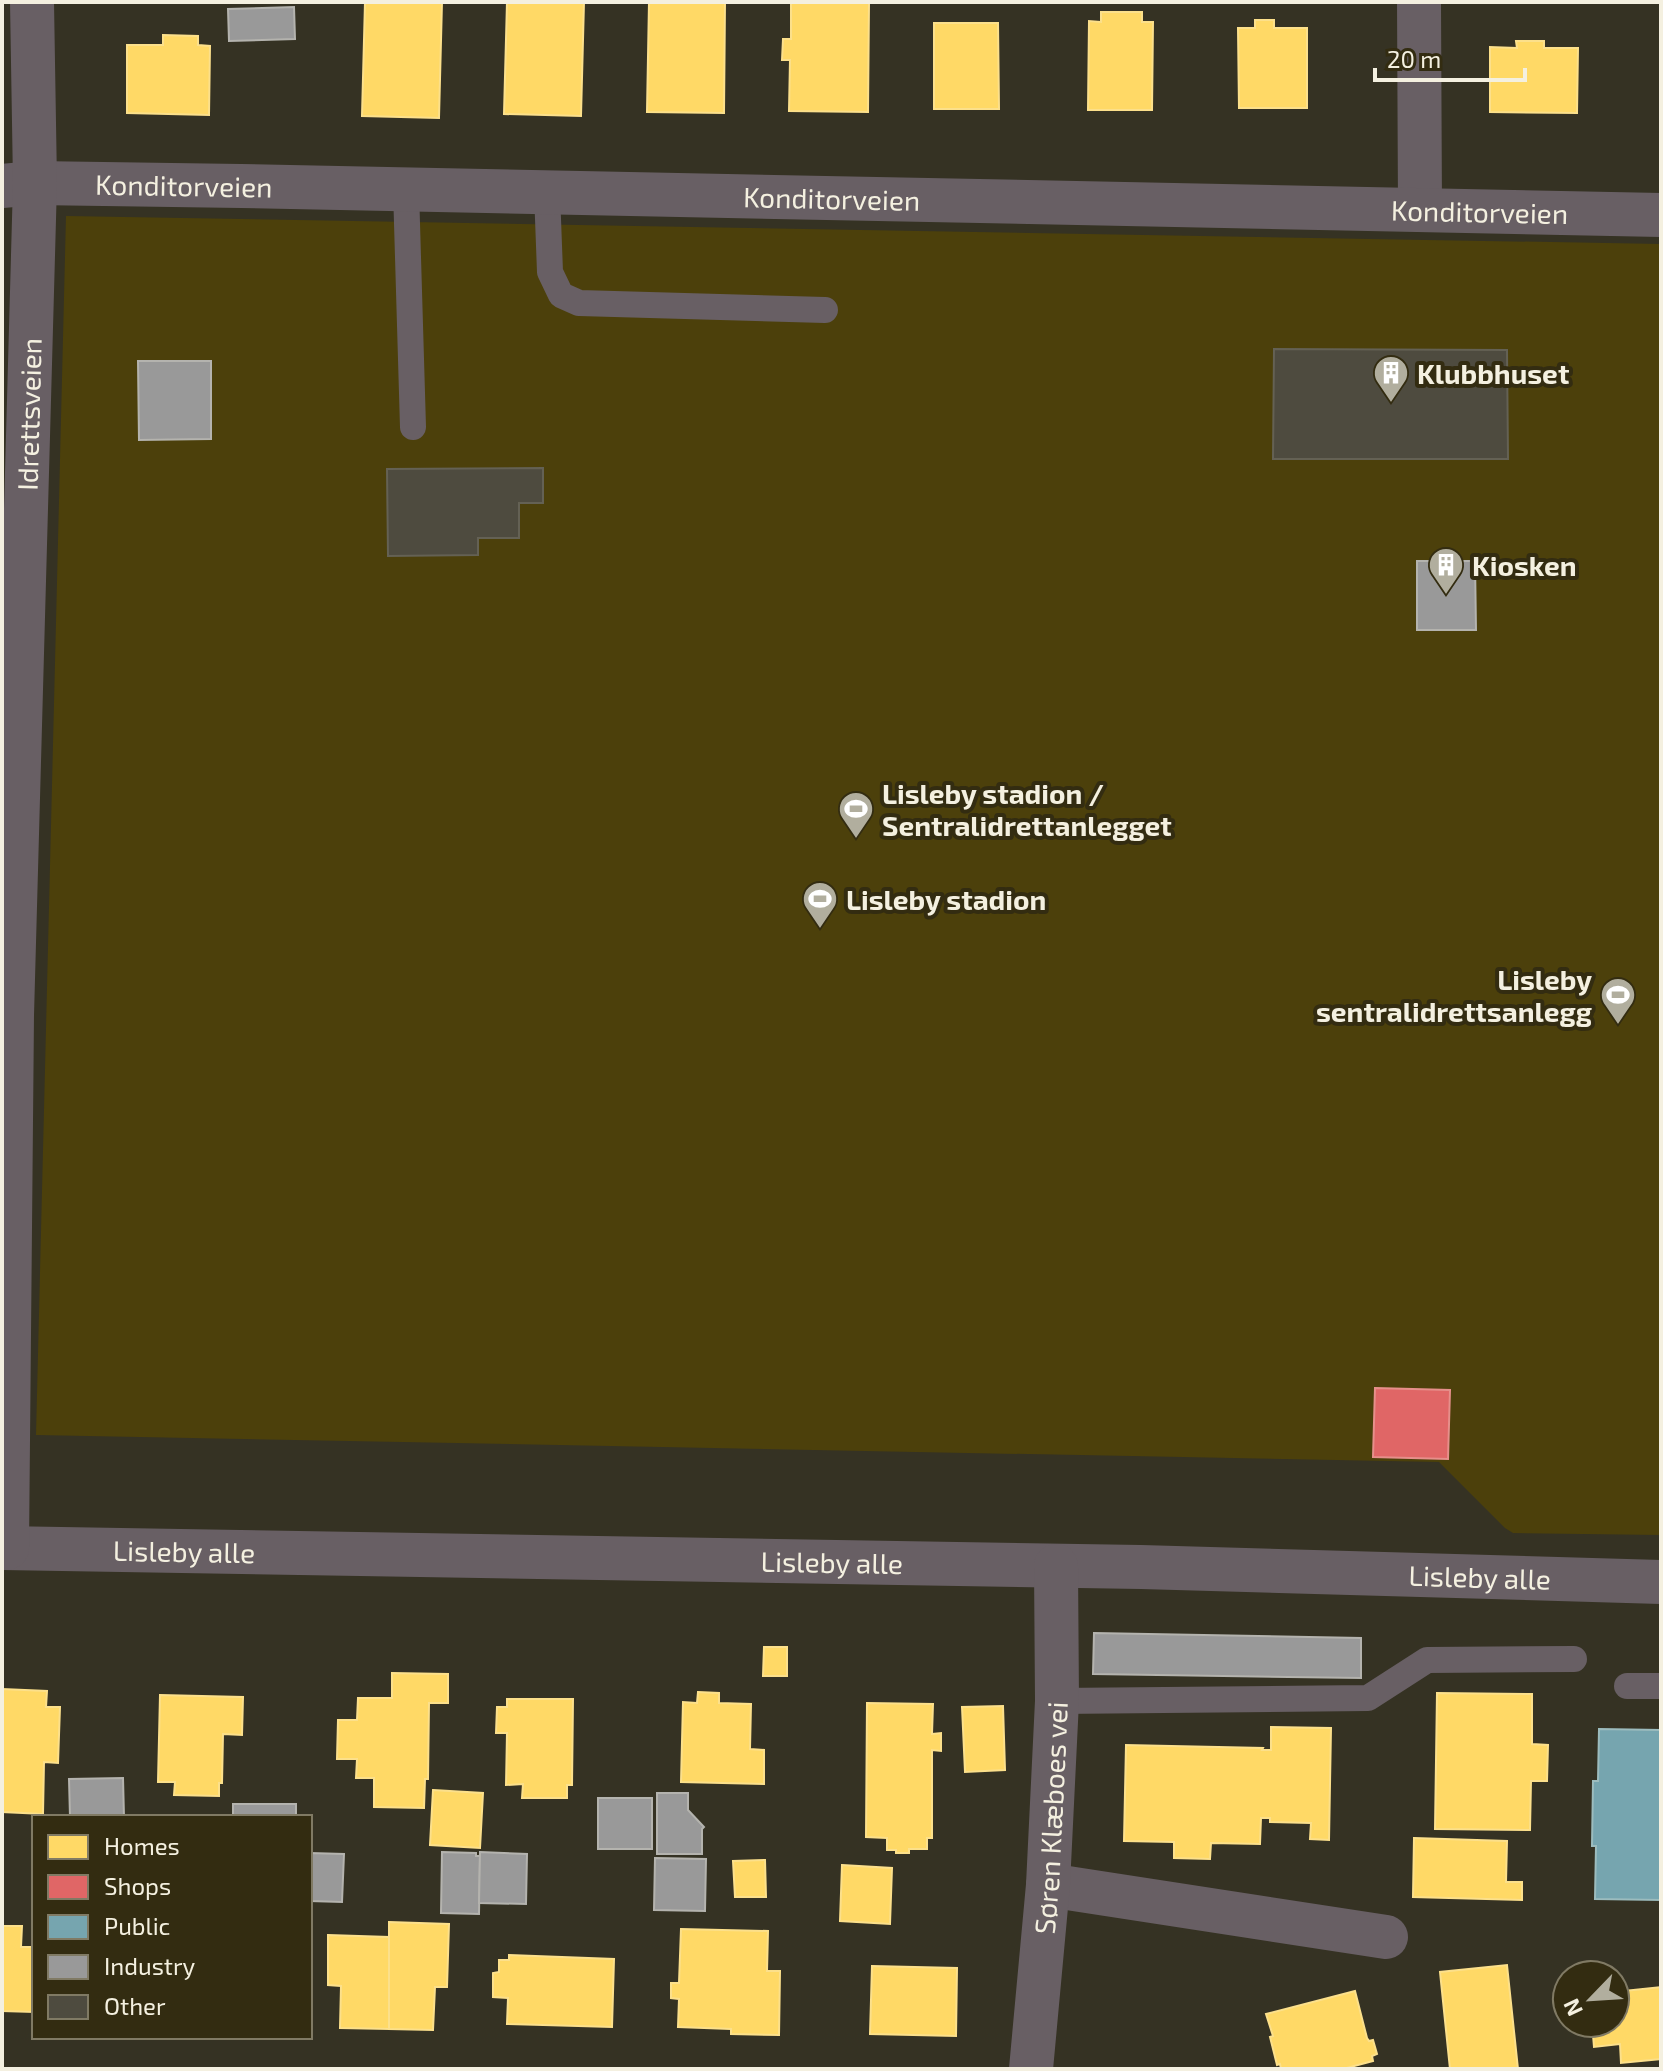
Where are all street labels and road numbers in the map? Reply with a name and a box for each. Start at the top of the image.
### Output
street label: Konditorveien [95,167,273,204]
street label: Konditorveien [743,179,921,217]
street label: Konditorveien [1391,192,1569,230]
street label: Idrettsveien [10,337,48,491]
street label: Lisleby alle [113,1533,255,1569]
street label: Lisleby alle [760,1544,903,1580]
street label: Lisleby alle [1408,1558,1551,1596]
street label: Søren Klæboes vei [1027,1701,1074,1936]

